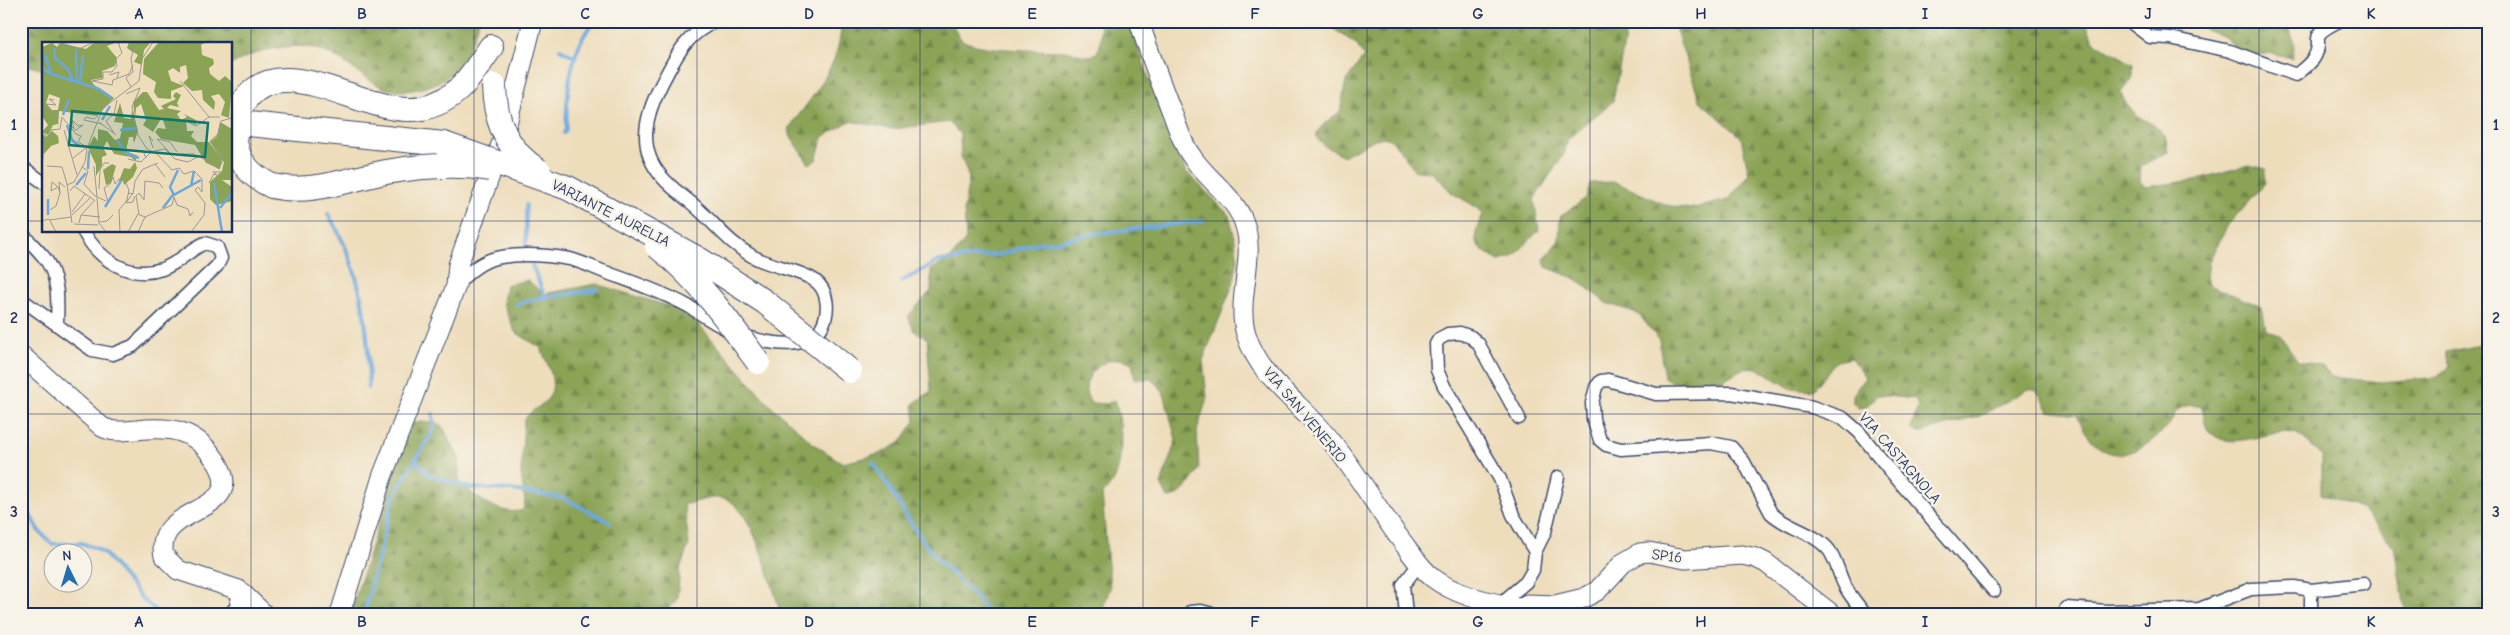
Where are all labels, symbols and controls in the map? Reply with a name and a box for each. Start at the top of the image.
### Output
text: A [135,5,144,23]
text: B [357,5,367,23]
text: C [580,5,590,23]
text: D [804,5,814,23]
text: E [1027,5,1037,23]
text: F [1250,5,1260,23]
text: G [1472,5,1484,23]
text: H [1695,5,1707,23]
text: I [1922,5,1928,23]
text: J [2144,5,2152,23]
text: K [2366,5,2376,23]
inset map [42,42,232,232]
text: 1 [11,116,17,134]
text: 1 [2493,116,2499,134]
street label: VARIANTE AURELIA [549,175,673,251]
text: 2 [10,309,18,327]
text: 2 [2492,309,2500,327]
street label: VIA SAN VENERIO [1260,363,1350,467]
street label: VIA CASTAGNOLA [1855,408,1945,508]
text: 3 [10,503,18,521]
text: 3 [2492,503,2500,521]
north arrow [42,542,92,592]
street label: SP16 [1651,545,1683,567]
text: N [62,547,72,564]
text: A [135,613,144,631]
text: B [357,613,367,631]
text: C [580,613,590,631]
text: D [804,613,814,631]
text: E [1027,613,1037,631]
text: F [1250,613,1260,631]
text: G [1472,613,1484,631]
text: H [1695,613,1707,631]
text: I [1922,613,1928,631]
text: J [2144,613,2152,631]
text: K [2366,613,2376,631]

